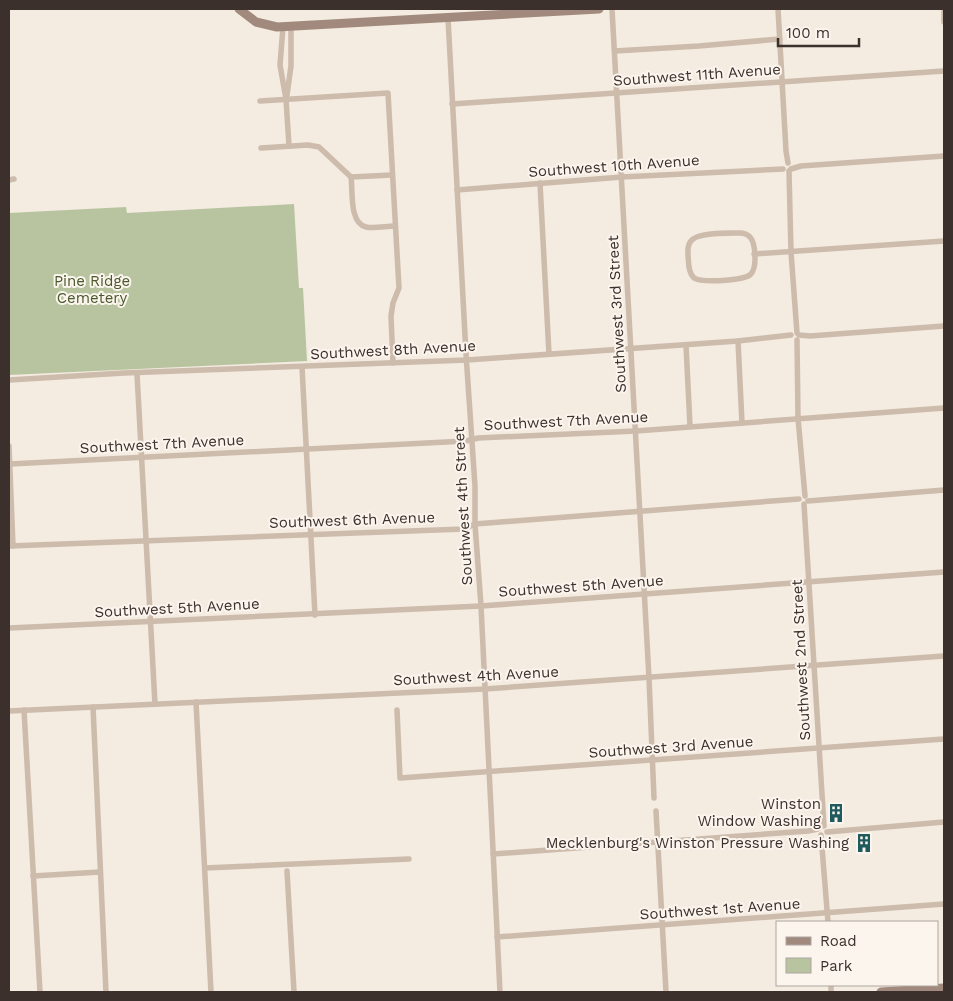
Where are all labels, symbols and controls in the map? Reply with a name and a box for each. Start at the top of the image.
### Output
scale bar [778,15,859,47]
text: 100 m [786,24,830,42]
street label: Southwest 11th Avenue [613,60,781,90]
street label: Southwest 10th Avenue [528,151,700,181]
street label: Southwest 3rd Street [604,234,630,393]
park label: Pine Ridge Cemetery [54,272,130,307]
street label: Southwest 8th Avenue [310,337,476,363]
street label: Southwest 7th Avenue [483,408,649,434]
street label: Southwest 4th Street [450,426,476,586]
street label: Southwest 7th Avenue [79,431,245,457]
street label: Southwest 6th Avenue [269,508,435,532]
street label: Southwest 5th Avenue [498,571,664,601]
street label: Southwest 2nd Street [788,578,814,741]
street label: Southwest 5th Avenue [94,595,260,621]
street label: Southwest 4th Avenue [393,663,559,689]
street label: Southwest 3rd Avenue [588,732,754,762]
place label: Winston Window Washing [697,795,821,830]
building icon: Winston Window Washing [825,802,847,824]
building icon: Mecklenburg's Winston Pressure Washing [853,832,875,854]
place label: Mecklenburg's Winston Pressure Washing [546,834,849,852]
street label: Southwest 1st Avenue [639,894,801,924]
legend [776,921,938,986]
text: Road [820,932,857,950]
text: Park [820,957,853,975]

